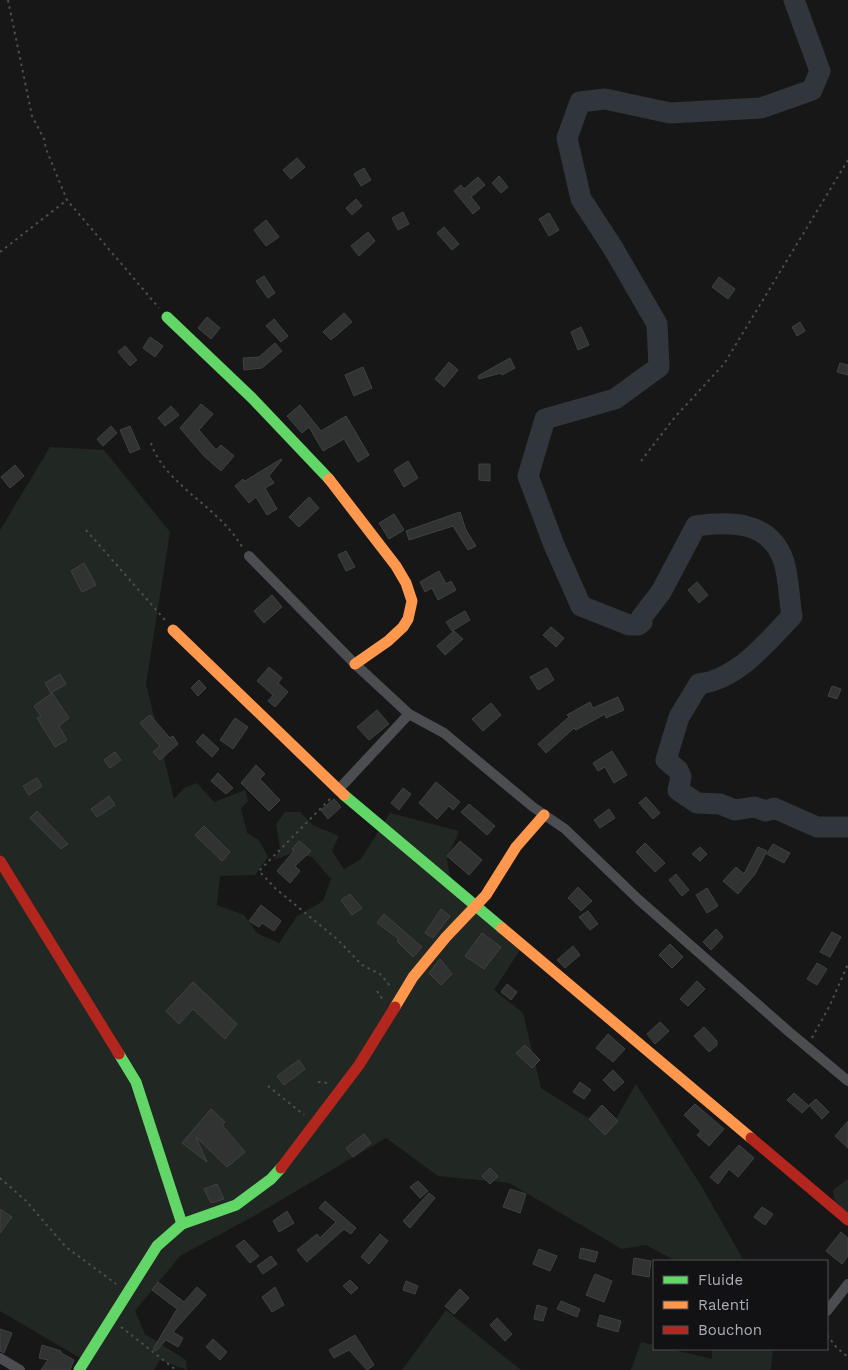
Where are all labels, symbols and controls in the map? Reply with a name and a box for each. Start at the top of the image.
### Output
legend [653,1260,828,1350]
text: Fluide [698,1271,743,1289]
text: Ralenti [698,1296,749,1314]
text: Bouchon [698,1321,762,1339]

